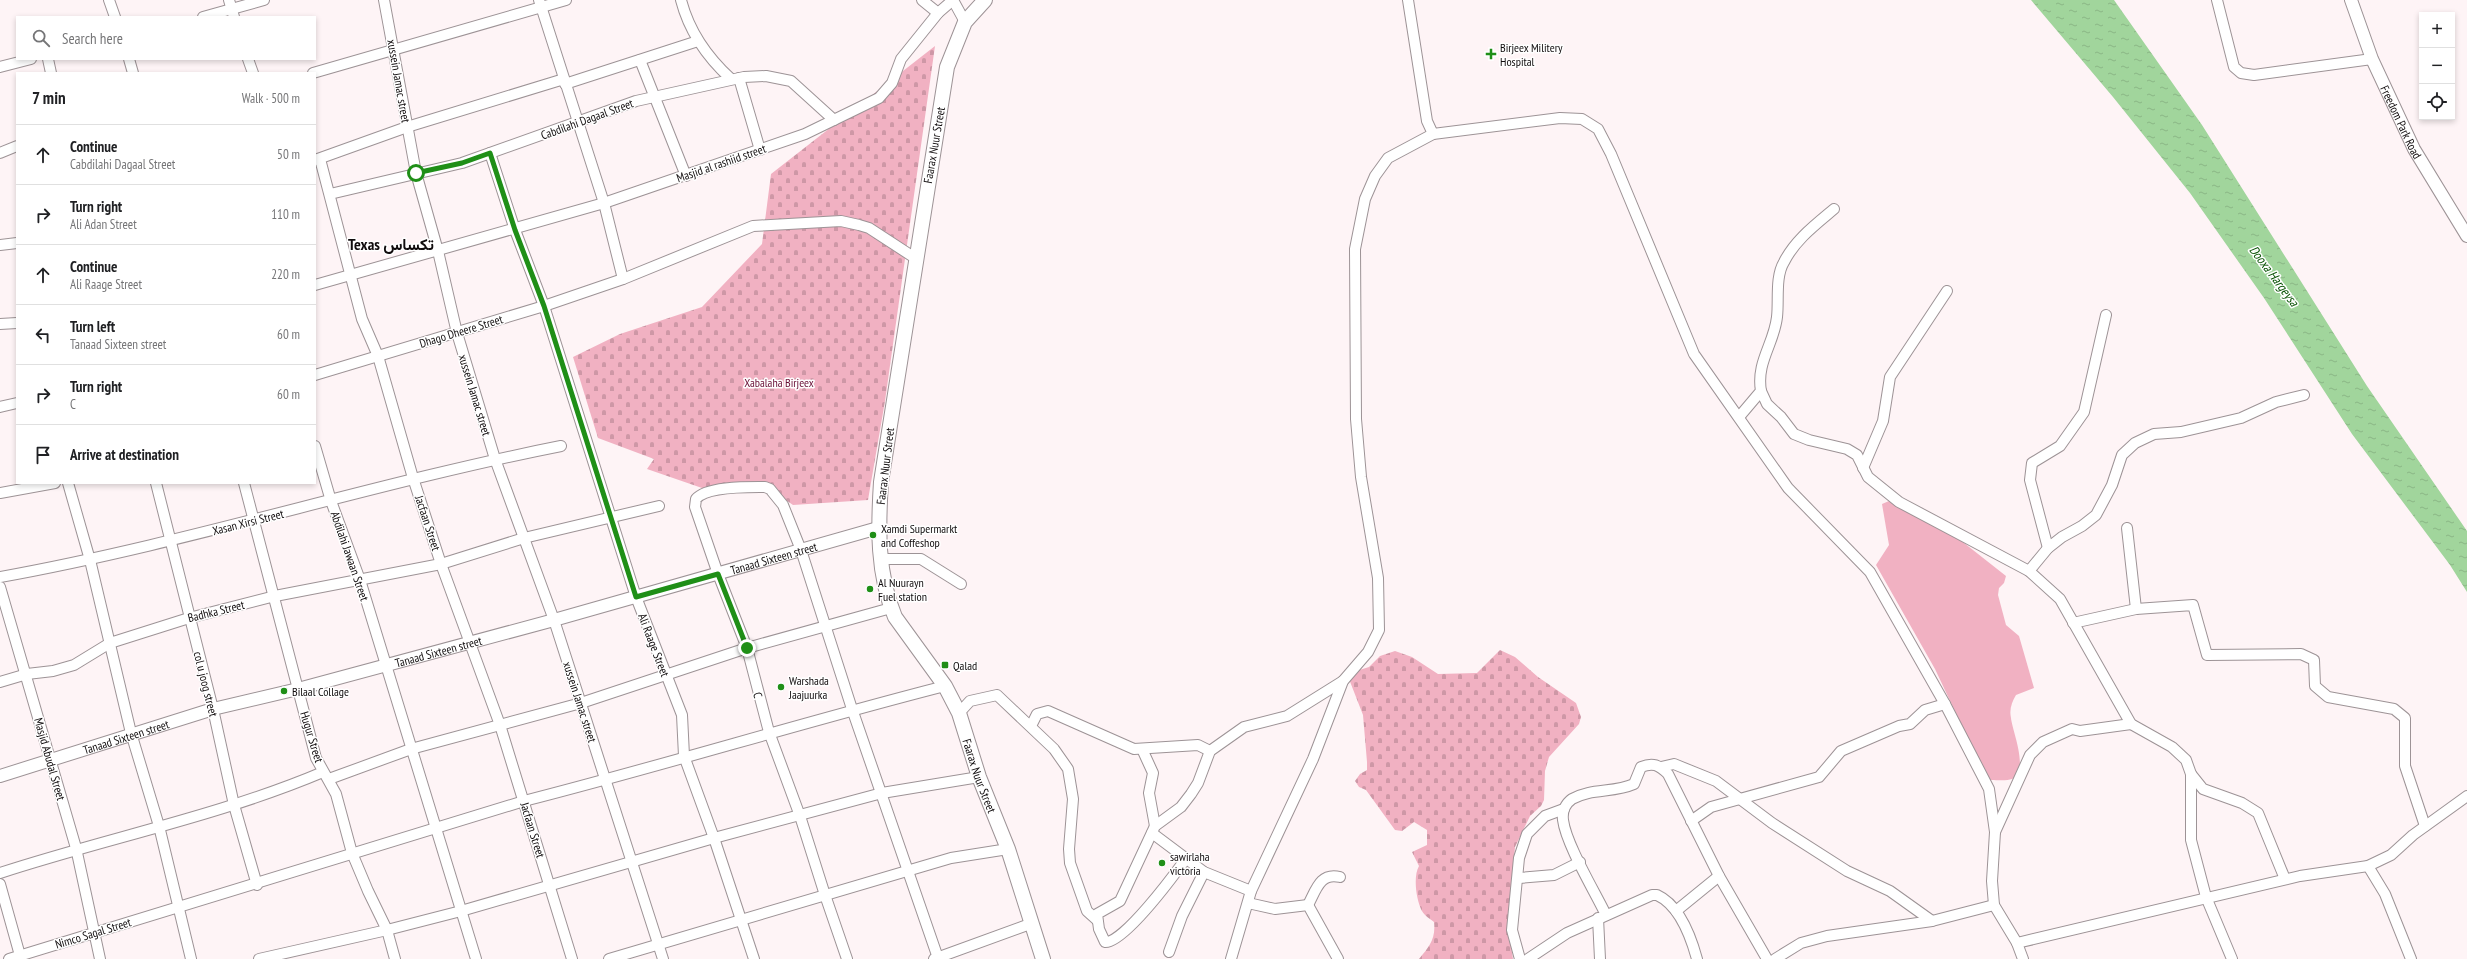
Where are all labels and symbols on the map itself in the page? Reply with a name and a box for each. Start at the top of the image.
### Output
street label: xussein Jamac street [384,38,414,124]
place label: Birjeex Militery Hospital [1500,40,1563,69]
marker: Birjeex Militery Hospital [1485,48,1497,60]
street label: Freedom Park Road [2378,83,2426,161]
street label: Cabdilahi Dagaal Street [539,95,636,143]
street label: Faarax Nuur Street [920,105,948,184]
street label: Masjid al rashiid street [674,140,768,185]
route start [407,164,425,182]
district label: Texas تكساس [348,234,434,254]
water label: Dooxa Hargeysa [2246,242,2303,311]
street label: Dhago Dheere Street [418,311,505,351]
street label: xussein Jamac street [456,353,495,438]
park label: Xabalaha Birjeex [744,375,814,390]
street label: Faarax Nuur Street [873,426,897,505]
street label: Jacfaan Street [412,492,444,553]
street label: Xasan Xirsi Street [211,506,286,538]
street label: Abdilahi Jawaan Street [328,509,373,603]
place label: Xamdi Supermarkt and Coffeshop [881,521,958,550]
marker: Xamdi Supermarkt and Coffeshop [868,530,878,540]
street label: Tanaad Sixteen street [729,538,819,577]
place label: Al Nuurayn Fuel station [878,575,927,604]
marker: Al Nuurayn Fuel station [865,584,875,594]
street label: Badhka Street [186,597,247,625]
street label: Ali Raage Street [635,611,673,679]
street label: Tanaad Sixteen street [393,632,484,670]
route end [738,639,756,657]
street label: col u joog street [191,650,222,719]
place label: Qalad [953,658,977,673]
street label: xussein Jamac street [560,660,600,745]
marker: Qalad [940,660,950,670]
place label: Warshada Jaajuurka [788,673,829,702]
marker: Warshada Jaajuurka [776,682,786,692]
place label: Bilaal Collage [292,684,349,699]
marker: Bilaal Collage [279,686,289,696]
street label: C [750,690,766,700]
street label: Hugur Street [297,710,327,765]
street label: Masjid Abudal Street [31,716,69,803]
street label: Tanaad Sixteen street [81,716,171,757]
street label: Faarax Nuur Street [960,737,1000,815]
street label: Jacfaan Street [517,799,549,860]
place label: sawirlaha victoria [1170,849,1210,878]
marker: sawirlaha victoria [1157,858,1167,868]
street label: Nimco Sagal Street [53,914,134,952]

